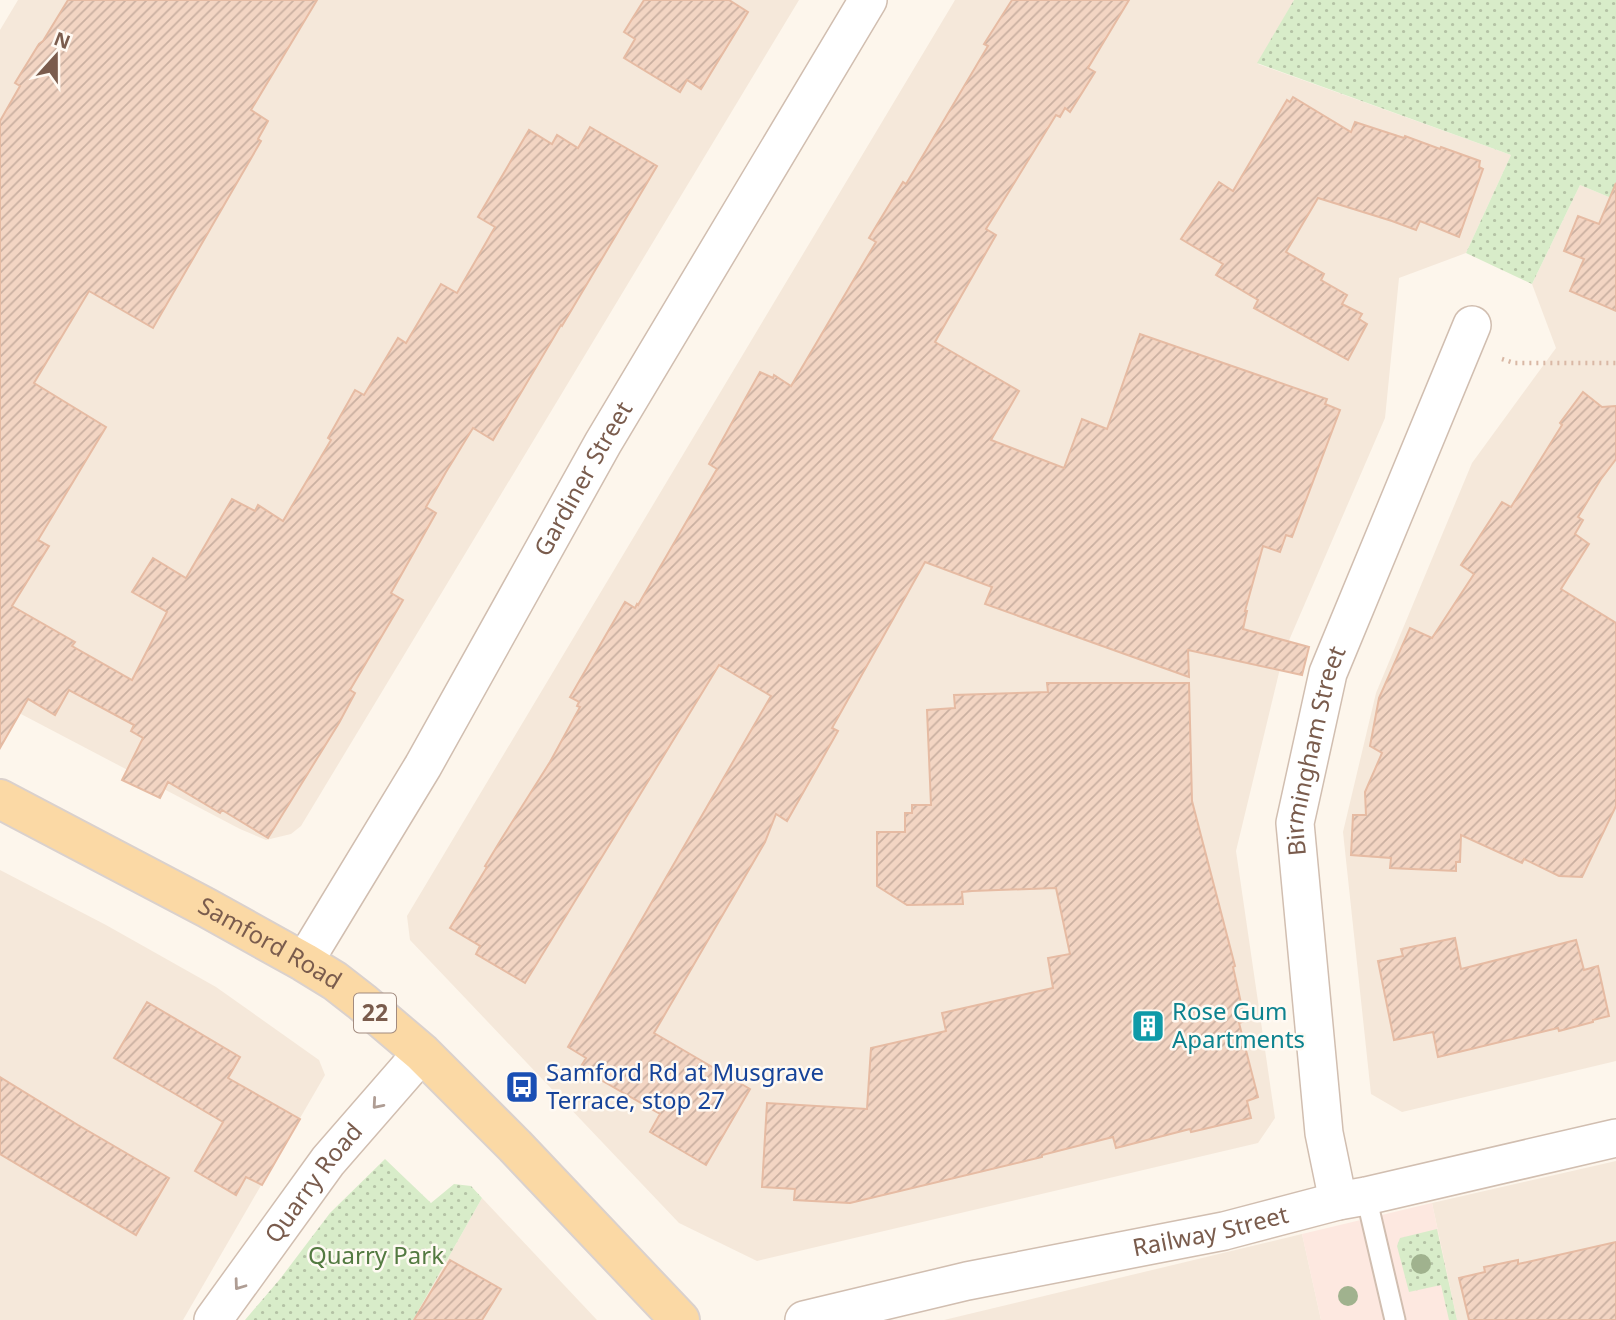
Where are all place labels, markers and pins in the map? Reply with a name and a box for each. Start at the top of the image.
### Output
place label: Rose Gum Apartments [1172,994,1305,1055]
building icon: Rose Gum Apartments [1129,1007,1167,1045]
place label: Samford Rd at Musgrave Terrace, stop 27 [546,1055,824,1116]
bus stop icon: Samford Rd at Musgrave Terrace, stop 27 [503,1068,541,1106]

